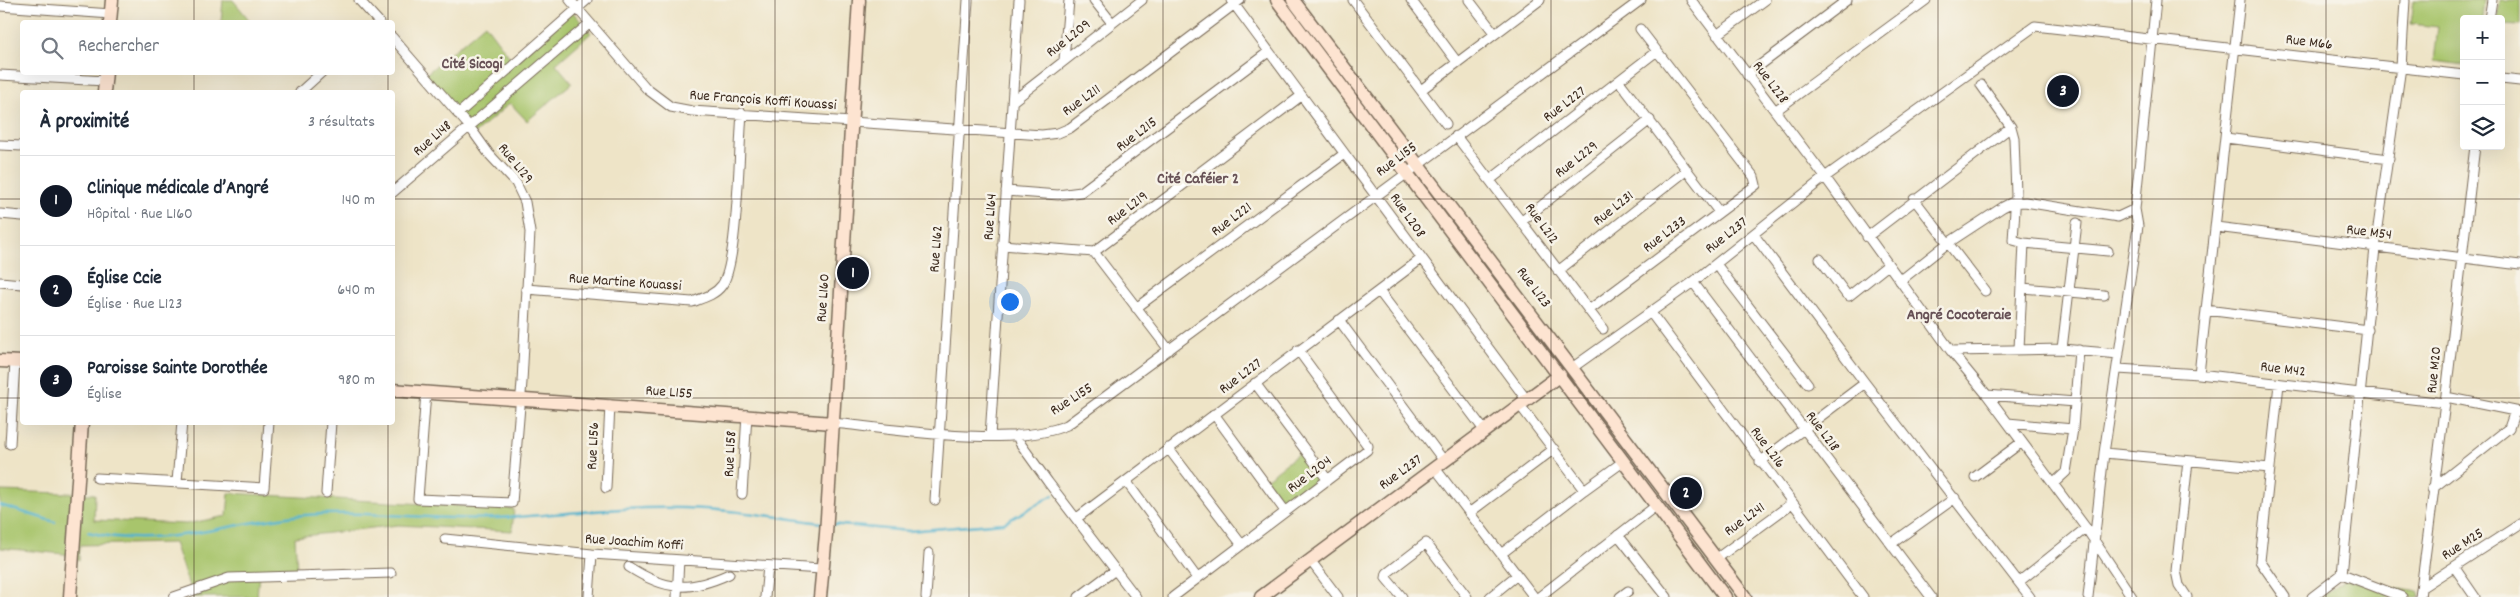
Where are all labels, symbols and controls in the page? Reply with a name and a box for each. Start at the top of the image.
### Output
street label: Rue L209 [1042,14,1096,64]
map controls [2460,15,2505,150]
button: + [2460,15,2505,60]
search box [20,20,395,75]
street label: Rue M66 [2284,29,2334,57]
icon: search [38,34,66,62]
text: Rechercher [78,34,159,61]
district label: Cité Sicogi [442,53,502,76]
street label: Rue L228 [1746,57,1794,109]
button: − [2460,60,2505,105]
pin: 3 [2047,72,2079,110]
street label: Rue L211 [1058,79,1106,123]
street label: Rue L227 [1539,81,1591,128]
street label: Rue François Koffi Kouassi [689,85,837,117]
button: layers [2460,105,2505,150]
text: À proximité [40,108,129,138]
text: 3 résultats [308,111,375,134]
street label: Rue L215 [1112,112,1162,158]
street label: Rue L148 [409,116,457,162]
street label: Rue L229 [1551,136,1603,184]
street label: Rue L155 [1372,137,1422,183]
street label: Rue L129 [492,139,538,189]
district label: Cité Caféier 2 [1157,168,1239,191]
text: Clinique médicale d’Angré [87,176,269,203]
street label: Rue L219 [1103,186,1153,232]
street label: Rue L231 [1589,186,1639,232]
text: 1 [54,189,58,212]
text: 140 m [341,189,375,212]
street label: Rue L208 [1383,189,1431,243]
street label: Rue L164 [978,193,1004,241]
street label: Rue L221 [1207,197,1257,243]
street label: Rue L212 [1518,199,1564,249]
text: Hôpital · Rue L160 [87,203,193,226]
street label: Rue L233 [1638,211,1692,259]
street label: Rue L237 [1701,212,1753,260]
street label: Rue M54 [2345,219,2393,247]
street label: Rue L162 [924,225,950,273]
pin: 1 [837,254,869,292]
street label: Rue L123 [1510,263,1556,313]
text: Église Ccie [87,266,162,293]
street label: Rue Martine Kouassi [568,268,682,298]
street label: Rue L160 [811,273,837,323]
text: 2 [53,279,60,302]
text: 640 m [337,279,375,302]
your location [997,289,1023,315]
text: Église · Rue L123 [87,293,182,316]
district label: Angré Cocoteraie [1907,304,2011,327]
street label: Rue M20 [2422,345,2448,395]
street label: Rue L227 [1215,353,1267,400]
text: Paroisse Sainte Dorothée [87,356,268,383]
street label: Rue M42 [2259,356,2307,384]
text: 3 [52,369,60,392]
text: 980 m [338,369,375,392]
street label: Rue L155 [1046,378,1098,422]
street label: Rue L155 [645,380,693,406]
text: Église [87,383,122,406]
street label: Rue L218 [1799,407,1845,457]
street label: Rue L156 [582,422,606,470]
street label: Rue L216 [1744,423,1790,473]
street label: Rue L158 [719,430,743,478]
street label: Rue L237 [1375,450,1427,496]
street label: Rue L204 [1283,451,1337,499]
pin: 2 [1670,474,1702,512]
street label: Rue L241 [1720,498,1770,542]
street label: Rue M25 [2438,523,2488,567]
street label: Rue Joachim Koffi [584,529,684,557]

